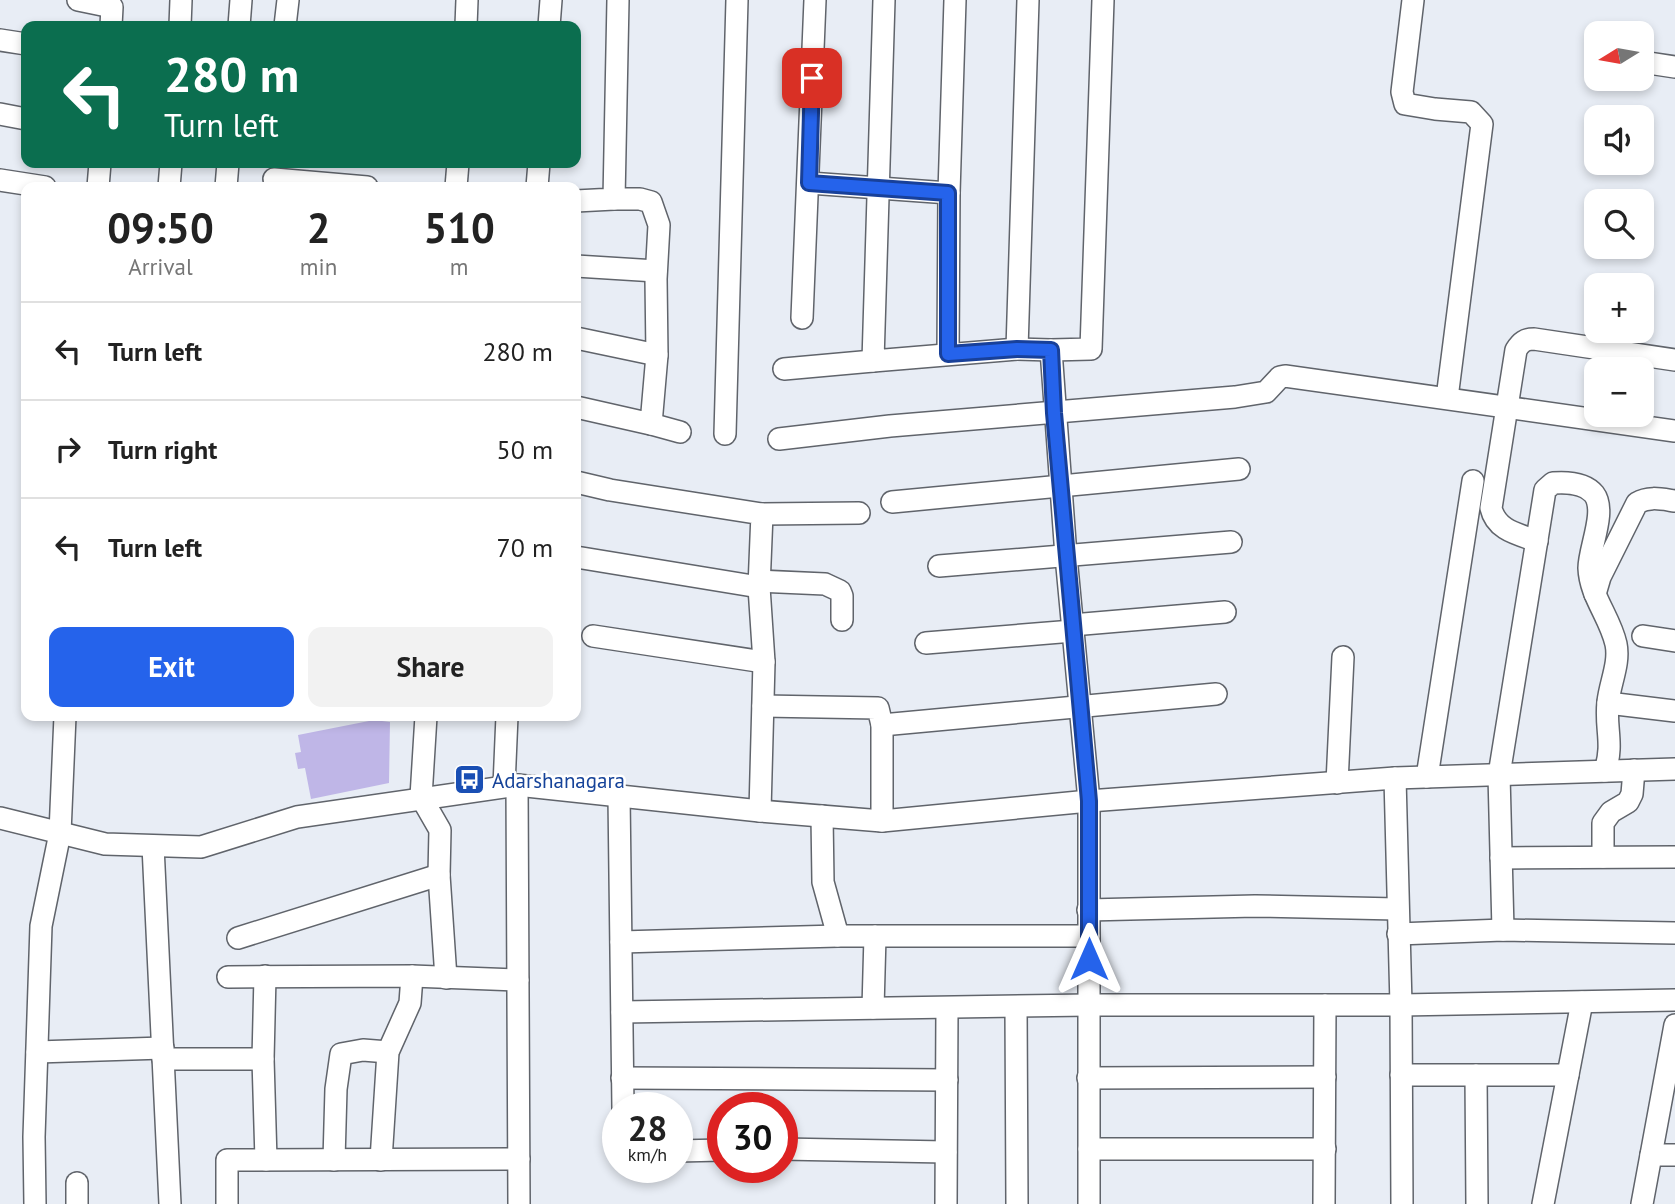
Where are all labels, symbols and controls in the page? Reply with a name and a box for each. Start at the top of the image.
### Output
north arrow [1584,21,1654,91]
map controls [1584,21,1654,427]
text: 280 m [164,42,299,106]
pin [782,48,842,108]
icon: left [49,49,140,140]
icon: arrive [793,59,831,97]
text: Turn left [164,104,279,146]
button: sound [1584,105,1654,175]
button: search [1584,189,1654,259]
text: 09:50 [107,200,214,255]
text: 2 [307,200,330,255]
text: 510 [423,200,495,255]
text: Arrival [128,252,193,281]
text: min [300,252,337,281]
text: m [450,252,468,281]
button: + [1584,273,1654,343]
icon: left [49,332,87,370]
text: Turn left [108,335,202,368]
text: 280 m [482,335,553,368]
button: − [1584,357,1654,427]
icon: right [49,430,87,468]
text: Turn right [108,433,217,466]
text: 50 m [497,433,553,466]
icon: left [49,528,87,566]
text: Turn left [108,531,202,564]
text: 70 m [497,531,553,564]
button: Exit [49,627,294,707]
button: Share [308,627,553,707]
bus stop icon: Adarshanagara [452,763,486,797]
place label: Adarshanagara [492,767,625,794]
position arrow [1052,922,1126,996]
speed limit sign: 30 [707,1092,798,1183]
text: 28 [628,1105,667,1151]
text: km/h [628,1143,667,1166]

